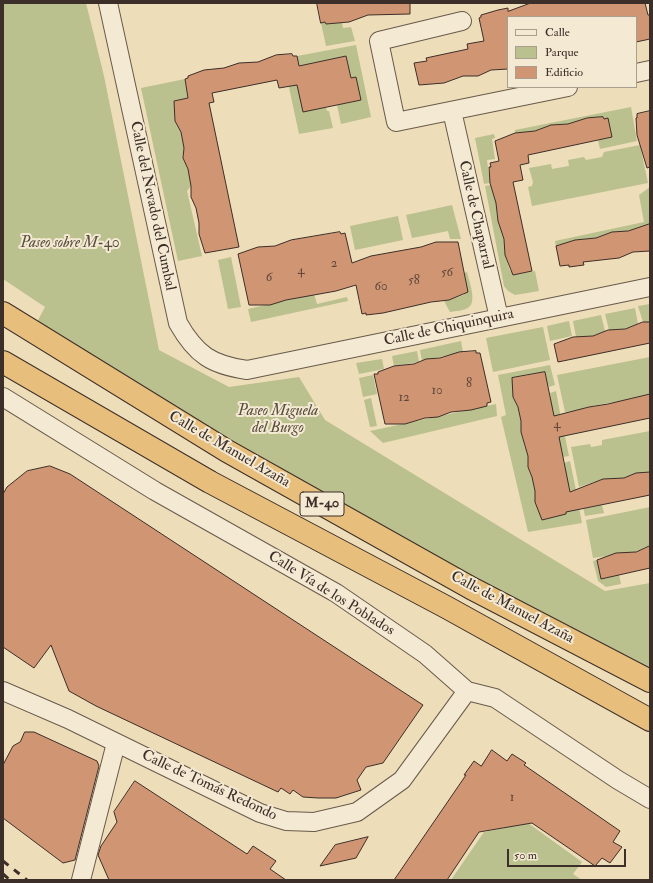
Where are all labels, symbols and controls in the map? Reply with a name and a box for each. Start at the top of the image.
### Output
legend [507,16,637,88]
text: Calle [545,25,570,40]
text: Parque [545,45,579,60]
text: Edificio [545,65,583,80]
street label: Calle del Nevado del Cumbal [125,120,179,292]
street label: Calle de Chaparral [454,159,496,271]
park label: Paseo sobre M-40 [20,235,120,253]
house number: 2 [331,256,337,272]
house number: 4 [297,263,305,279]
house number: 56 [441,265,453,281]
house number: 6 [266,270,272,286]
house number: 58 [408,273,420,289]
house number: 60 [374,279,388,295]
street label: Calle de Chiquinquira [382,305,516,351]
house number: 8 [466,376,472,392]
house number: 10 [431,383,443,399]
house number: 12 [398,390,410,406]
park label: Paseo Miguela del Burgo [238,403,318,438]
street label: Calle de Manuel Azaña [165,408,293,492]
house number: 4 [553,417,561,433]
road number: M-40 [300,492,344,516]
street label: Calle Vía de los Poblados [265,548,397,640]
street label: Calle de Manuel Azaña [447,568,577,648]
street label: Calle de Tomás Redondo [138,747,280,825]
house number: 1 [510,790,514,806]
scale bar [509,841,628,867]
text: 50 m [514,848,537,863]

